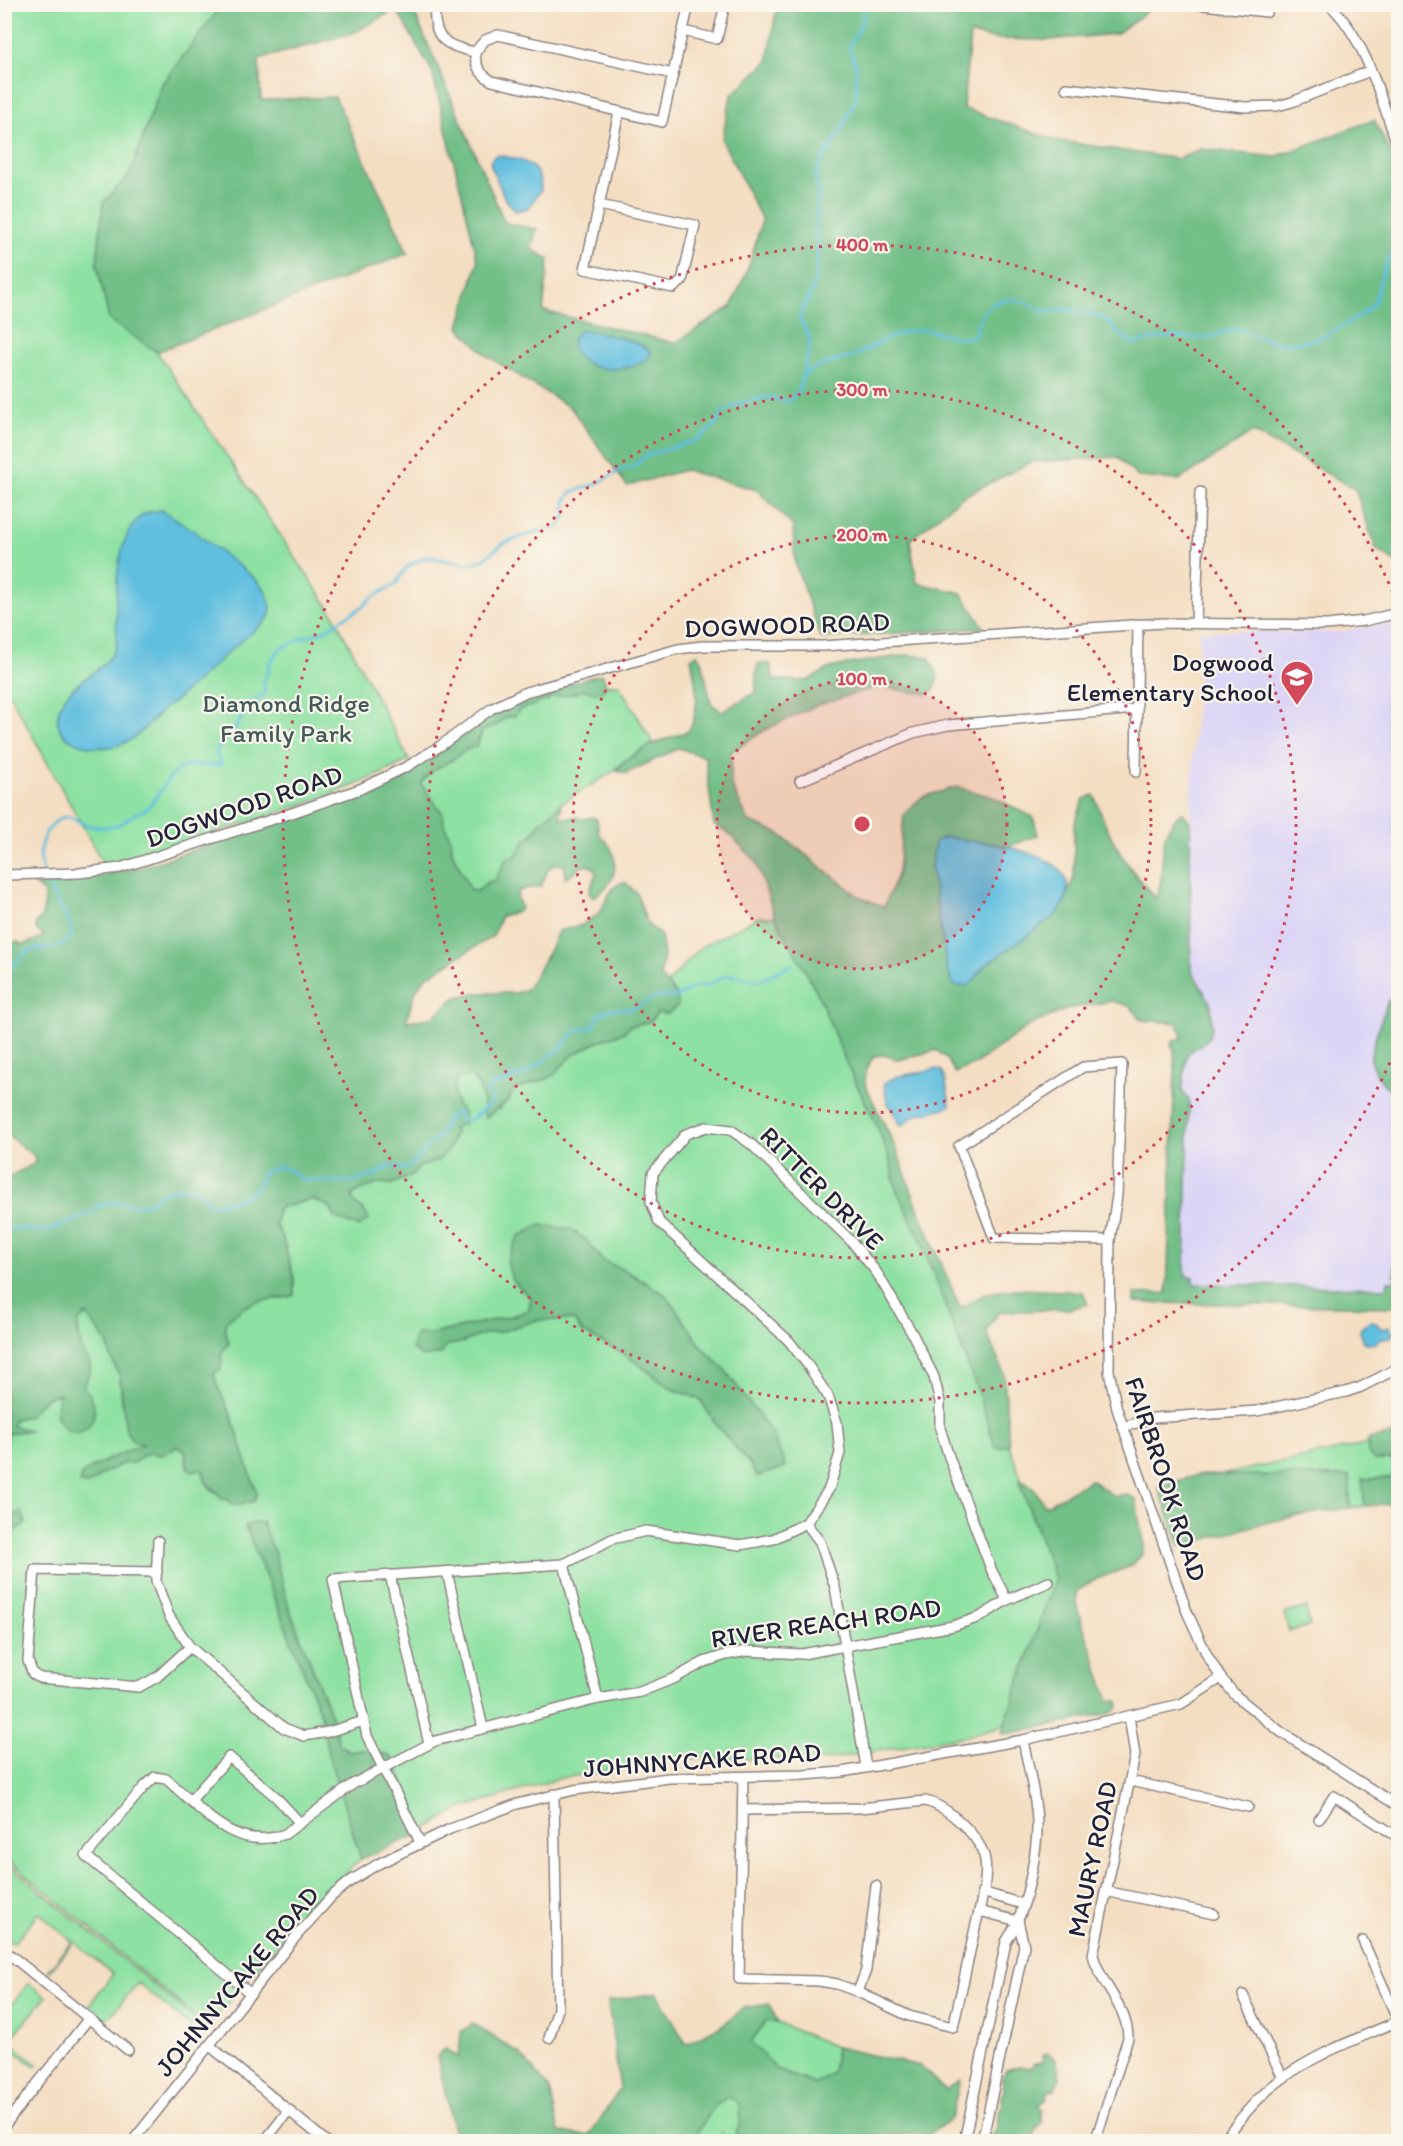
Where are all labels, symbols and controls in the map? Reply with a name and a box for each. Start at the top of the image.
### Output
text: 400 m [836,234,889,256]
text: 300 m [836,379,888,401]
text: 200 m [837,524,888,546]
street label: DOGWOOD ROAD [684,605,890,645]
place label: Dogwood Elementary School [1067,646,1274,708]
school or university icon: Dogwood Elementary School [1279,659,1315,706]
text: 100 m [837,668,888,690]
park label: Diamond Ridge Family Park [202,687,370,749]
street label: DOGWOOD ROAD [142,757,346,855]
centre of rings [852,814,872,834]
street label: RITTER DRIVE [753,1119,891,1257]
street label: FAIRBROOK ROAD [1118,1373,1214,1585]
street label: RIVER REACH ROAD [709,1591,943,1655]
street label: JOHNNYCAKE ROAD [582,1736,822,1784]
street label: MAURY ROAD [1060,1778,1124,1940]
street label: JOHNNYCAKE ROAD [148,1879,326,2083]

